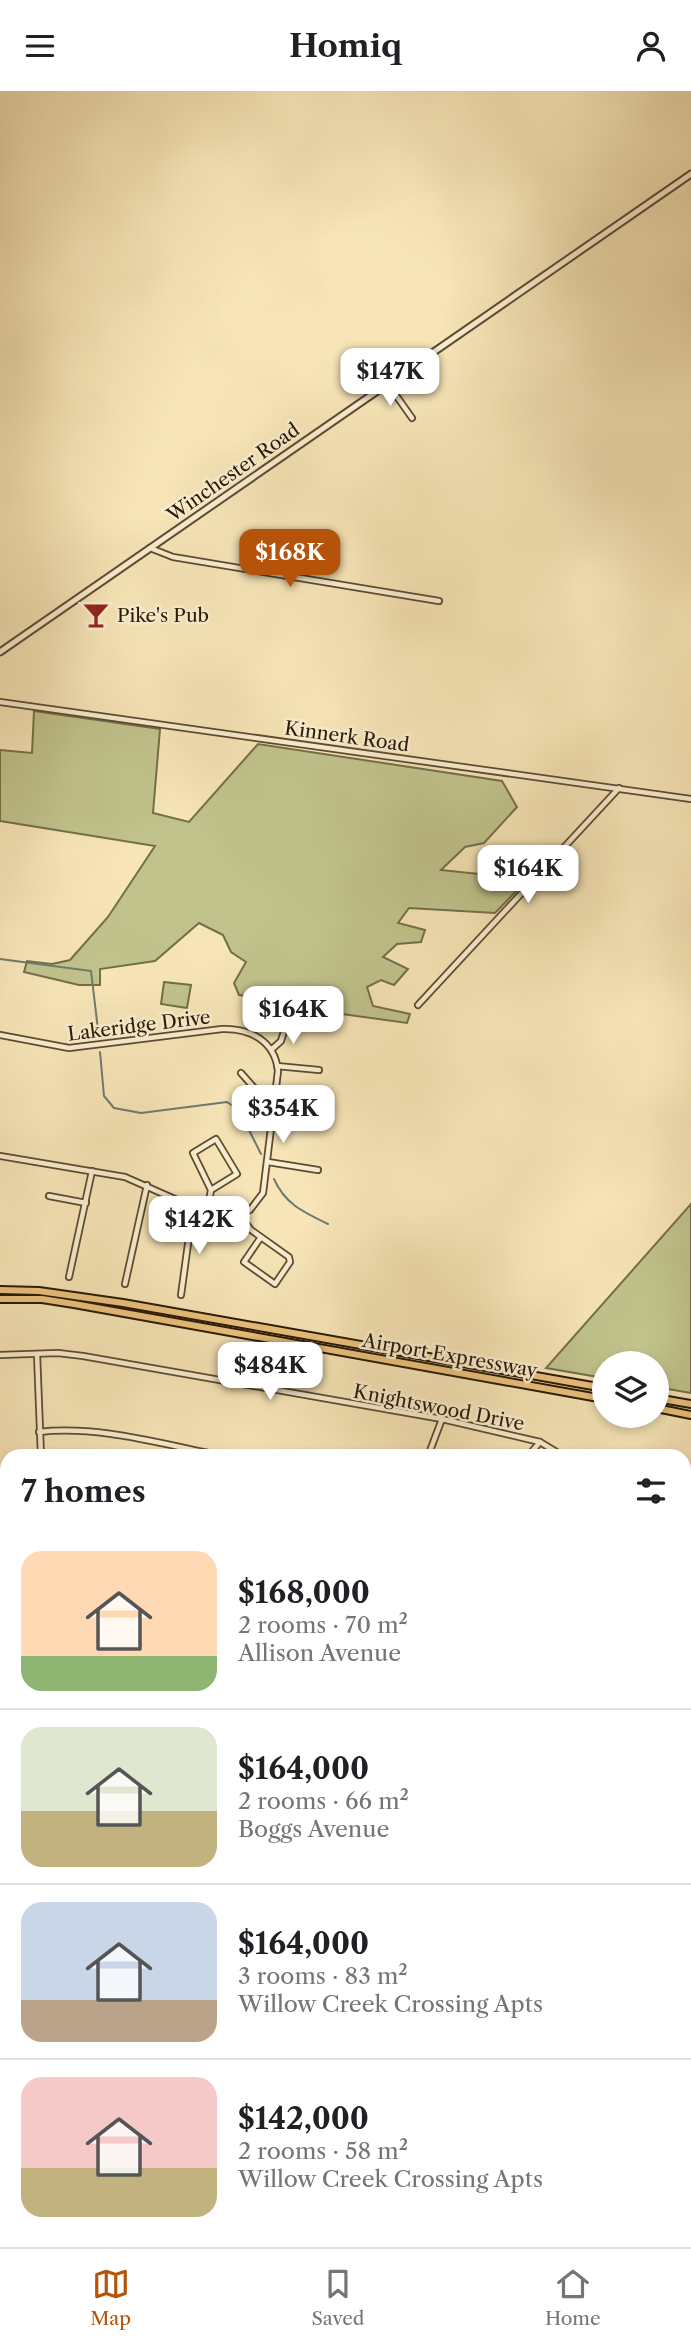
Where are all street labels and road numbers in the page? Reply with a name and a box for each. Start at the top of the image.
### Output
street label: Winchester Road [162,418,304,527]
street label: Kinnerk Road [283,716,411,757]
street label: Lakeridge Drive [66,1005,212,1046]
street label: Airport Expressway [360,1329,539,1382]
street label: Knightswood Drive [351,1380,526,1435]

